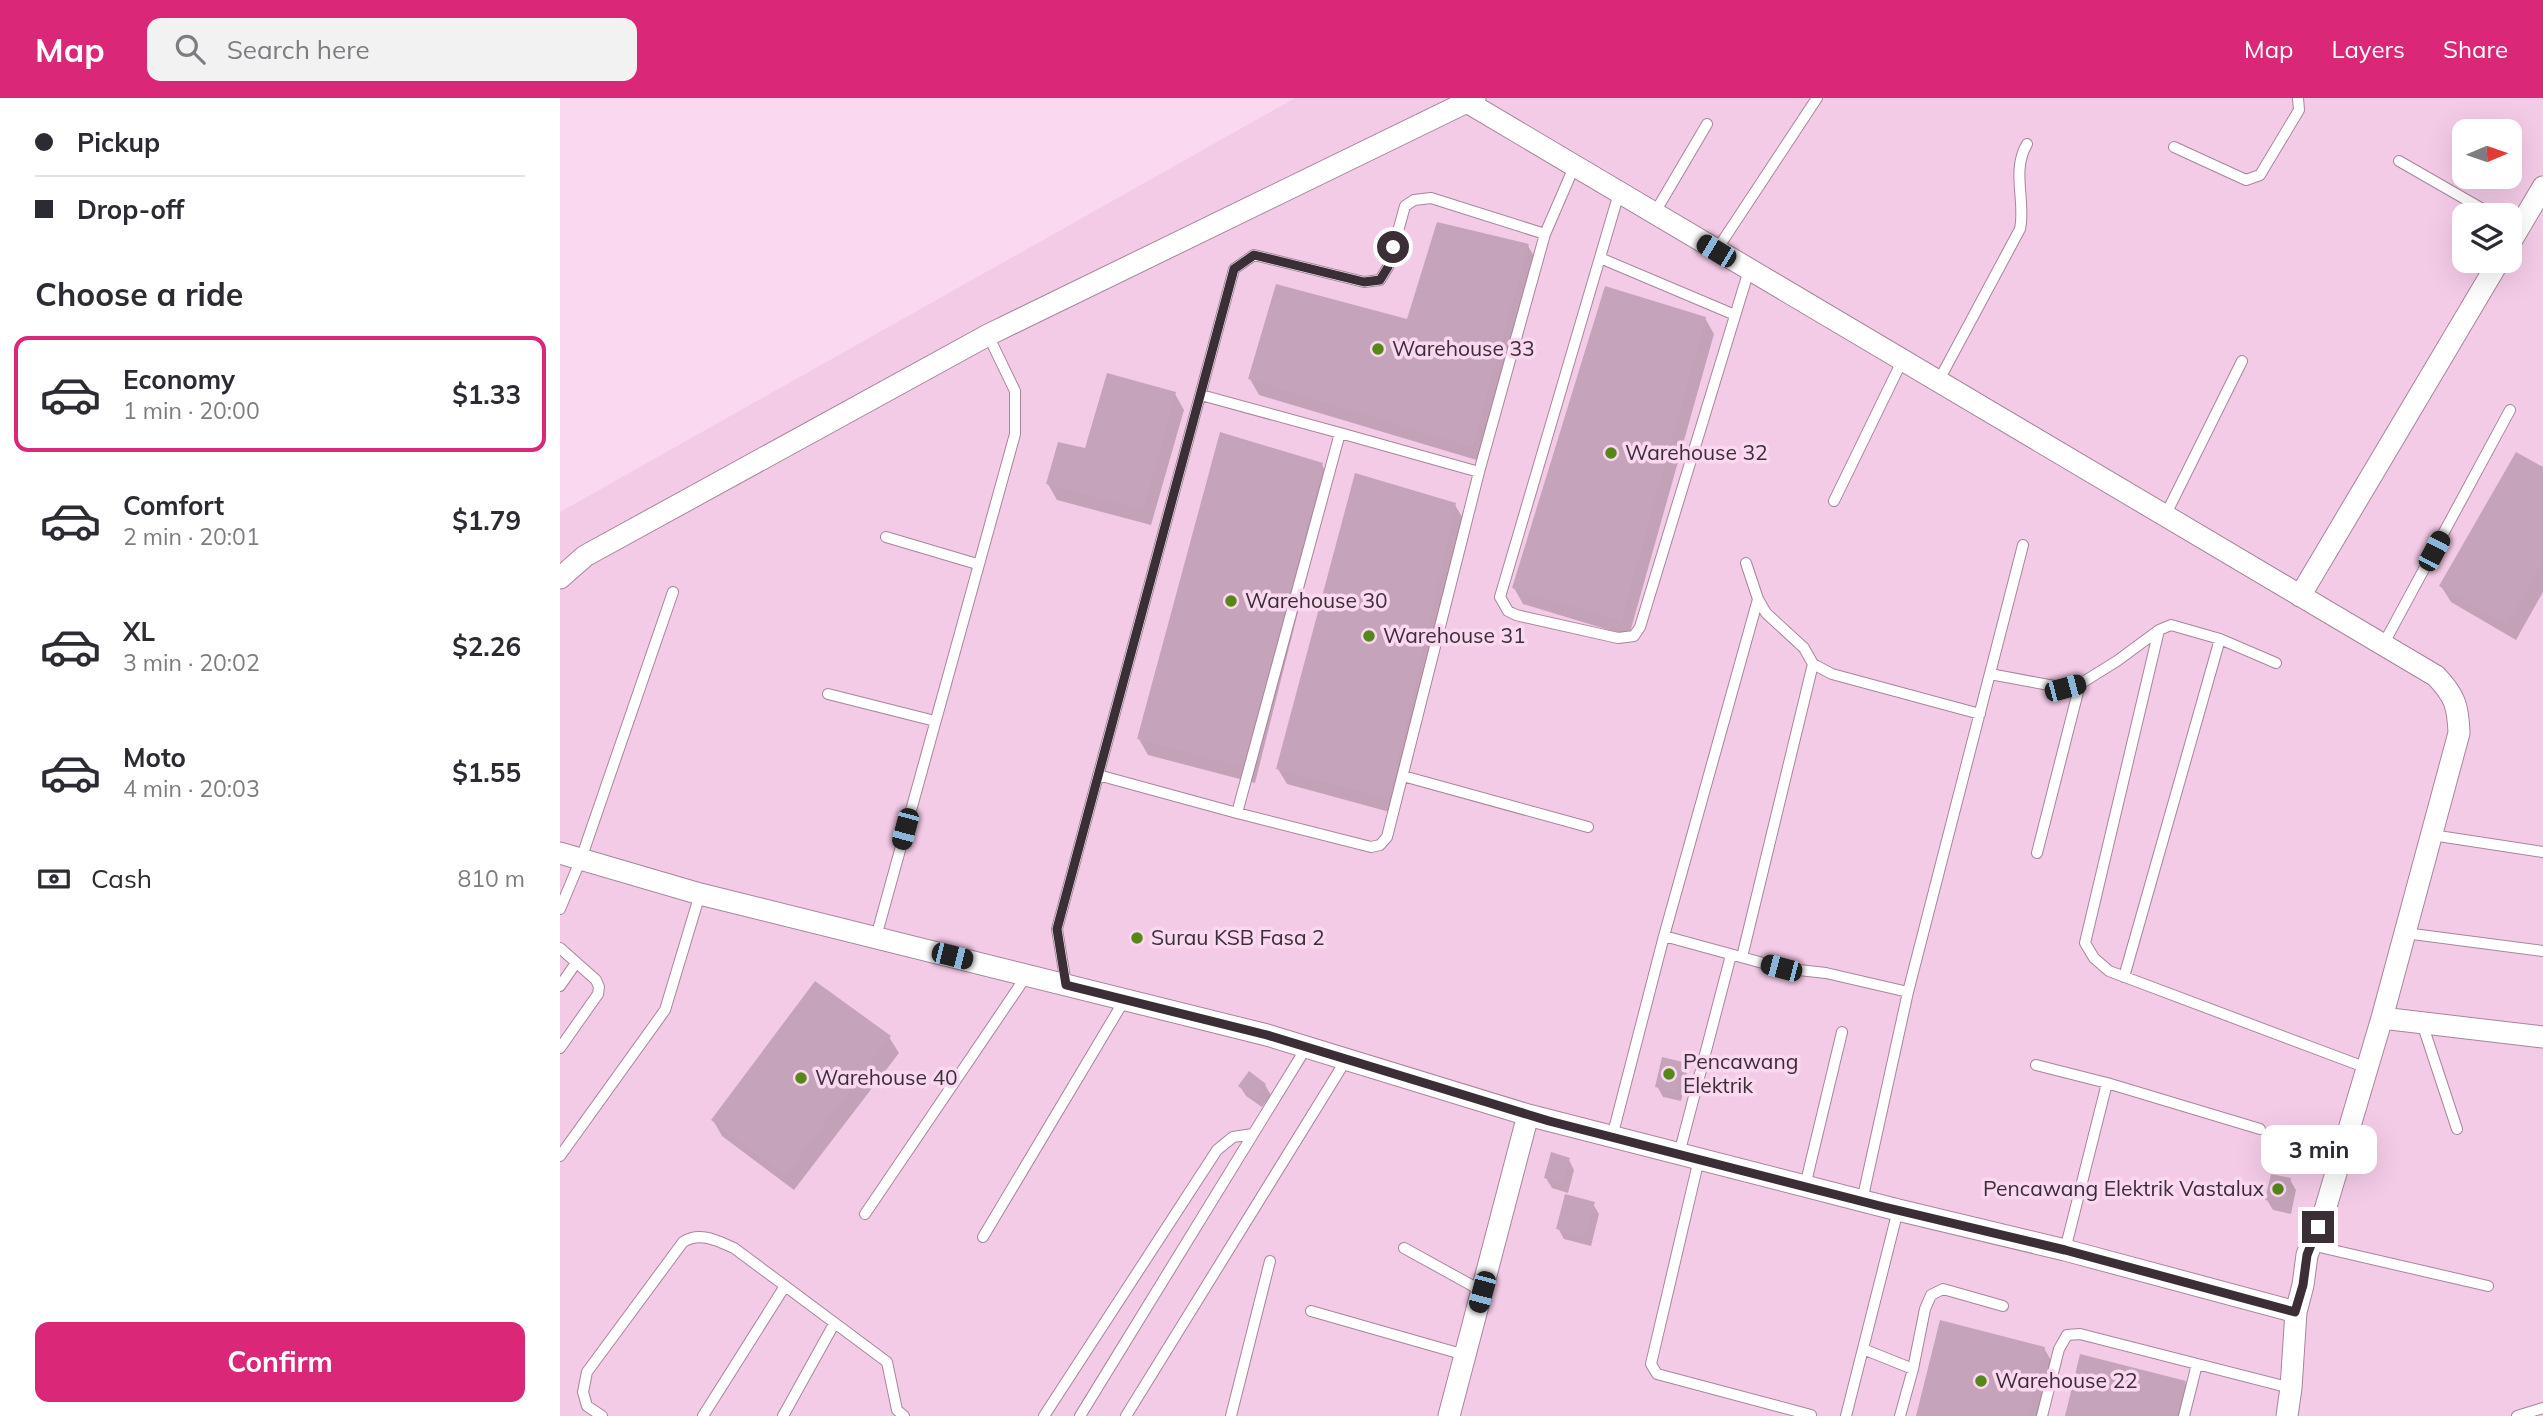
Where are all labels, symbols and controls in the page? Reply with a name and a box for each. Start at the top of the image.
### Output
search box [147,18,637,81]
text: Map [35,29,105,70]
icon: search [171,30,209,68]
text: Search here [227,33,370,66]
text: Map [2244,34,2293,64]
text: Layers [2331,34,2405,64]
text: Share [2443,34,2508,64]
north arrow [2452,119,2522,189]
map controls [2452,119,2522,273]
text: Pickup [77,126,160,159]
text: Drop-off [77,193,184,226]
button: layers [2452,203,2522,273]
route start [1377,231,1409,263]
car [1693,231,1740,271]
text: Choose a ride [35,274,243,314]
place label: Warehouse 33 [1392,335,1535,361]
marker: Warehouse 33 [1370,341,1386,357]
icon: car [39,363,102,426]
text: Economy [123,363,235,396]
text: $1.33 [452,378,521,411]
text: 1 min · 20:00 [123,396,260,425]
place label: Warehouse 32 [1625,439,1768,465]
marker: Warehouse 32 [1603,445,1619,461]
icon: car [39,489,102,552]
text: Comfort [123,489,224,522]
text: $1.79 [452,504,521,537]
text: 2 min · 20:01 [123,522,260,551]
car [2415,528,2454,574]
place label: Warehouse 30 [1245,587,1388,613]
marker: Warehouse 30 [1223,593,1239,609]
icon: car [39,615,102,678]
text: XL [123,615,155,648]
place label: Warehouse 31 [1383,622,1526,648]
marker: Warehouse 31 [1361,628,1377,644]
text: $2.26 [452,630,521,663]
text: 3 min · 20:02 [123,648,260,677]
car [2042,672,2089,704]
icon: car [39,741,102,804]
text: Moto [123,741,186,774]
text: $1.55 [452,756,521,789]
text: 4 min · 20:03 [123,774,260,803]
car [890,806,921,852]
icon: cash [35,860,73,898]
text: Cash [91,862,152,895]
text: 810 m [457,864,525,893]
place label: Surau KSB Fasa 2 [1151,924,1325,950]
marker: Surau KSB Fasa 2 [1129,930,1145,946]
car [930,941,975,971]
car [1758,952,1805,984]
place label: Pencawang Elektrik [1683,1048,1798,1098]
place label: Warehouse 40 [815,1064,958,1090]
marker: Pencawang Elektrik [1661,1066,1677,1082]
marker: Warehouse 40 [793,1070,809,1086]
callout: 3 min [2260,1126,2376,1174]
text: 3 min [2289,1135,2349,1164]
place label: Pencawang Elektrik Vastalux [1983,1175,2264,1201]
marker: Pencawang Elektrik Vastalux [2270,1181,2286,1197]
route end [2302,1211,2334,1243]
car [1467,1269,1498,1315]
button: Confirm [35,1322,525,1402]
place label: Warehouse 22 [1995,1367,2138,1393]
marker: Warehouse 22 [1973,1373,1989,1389]

